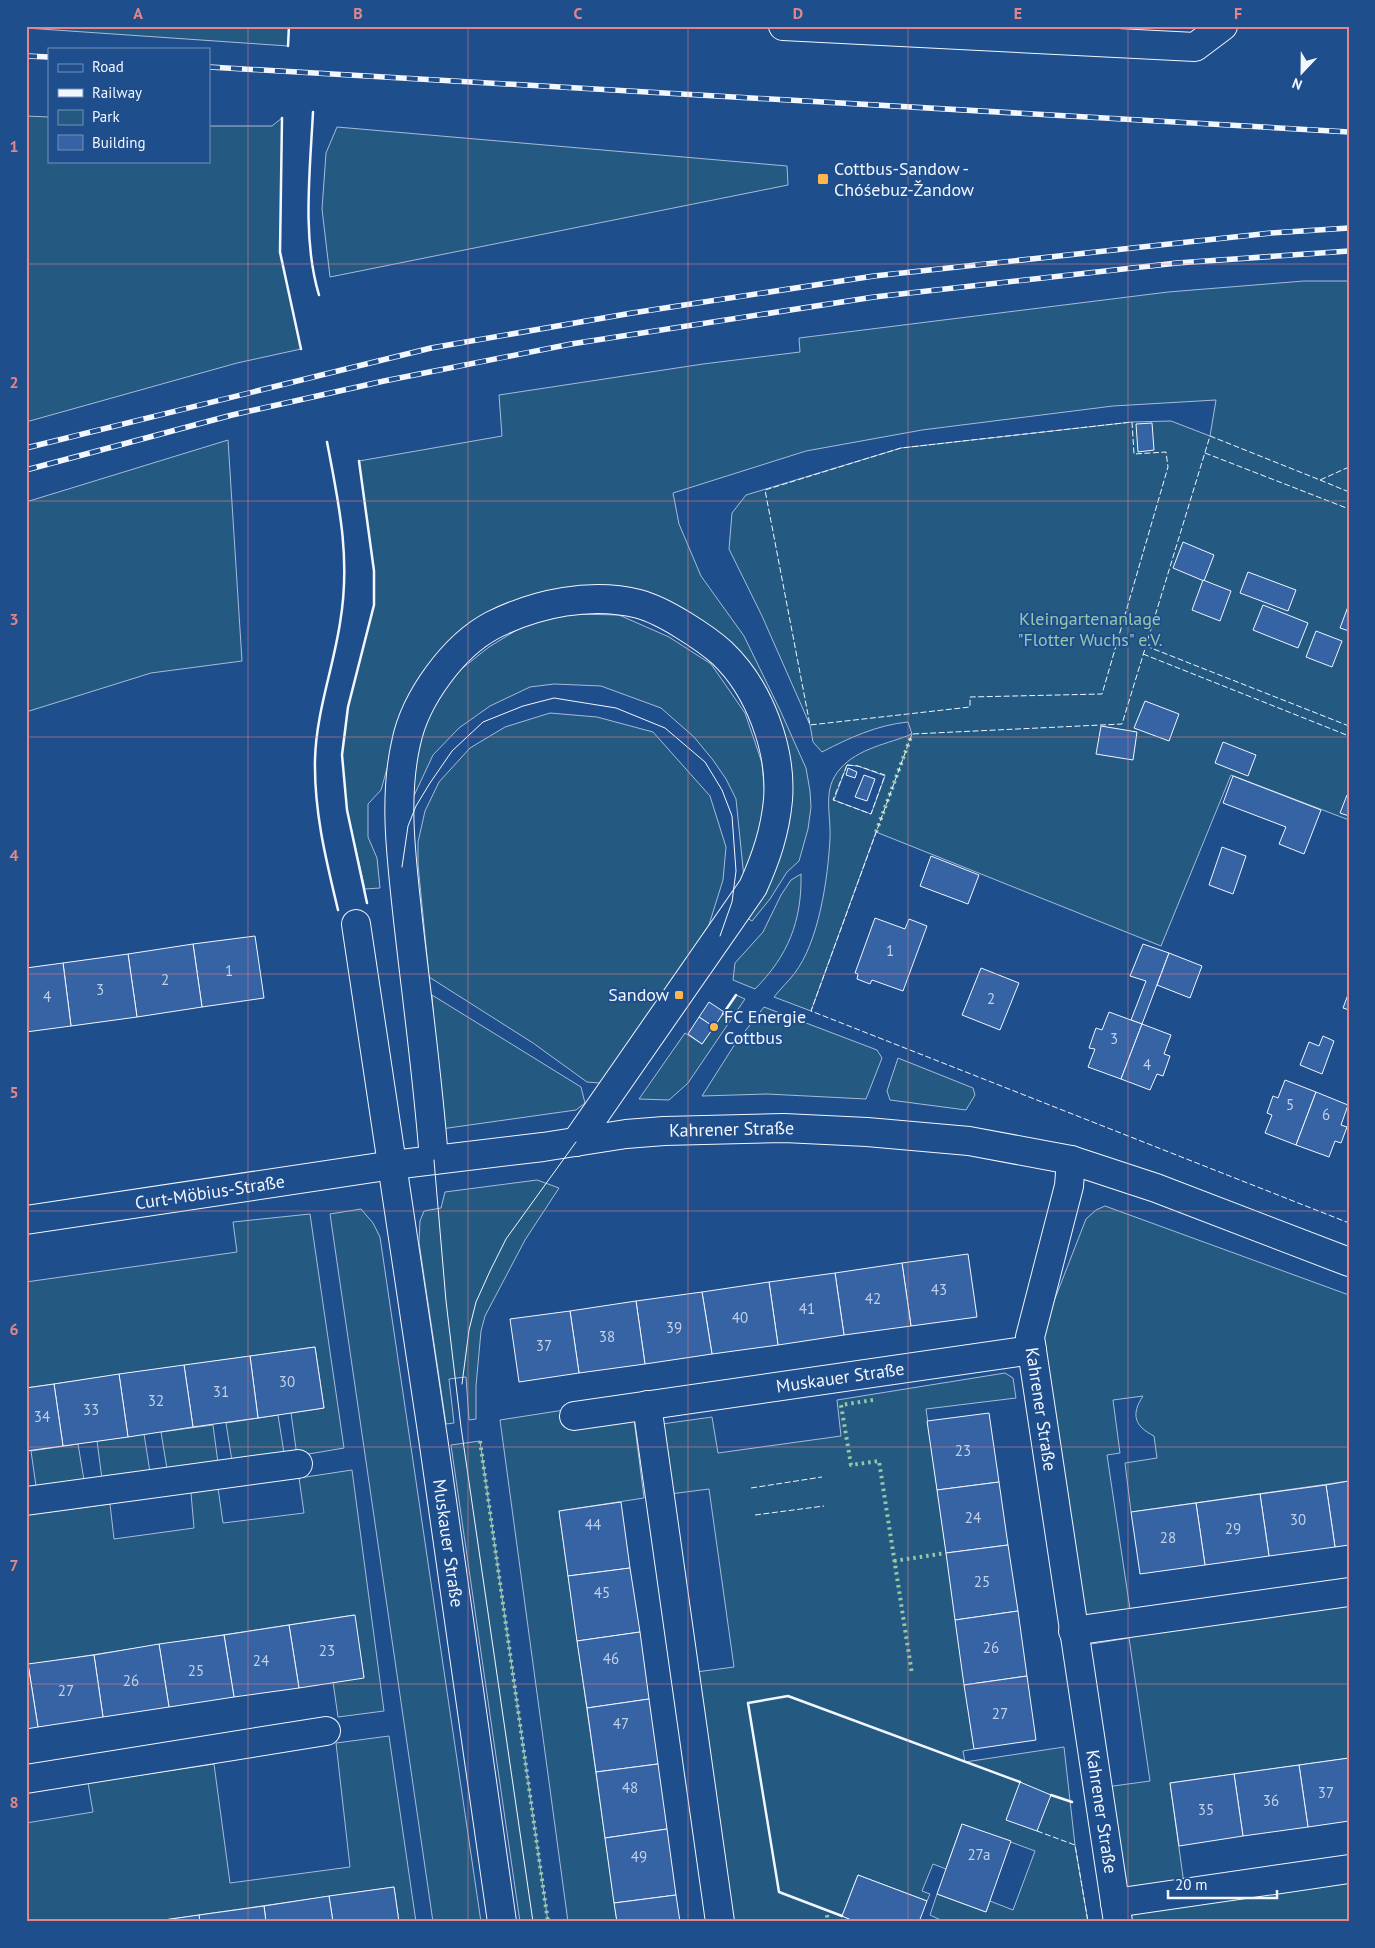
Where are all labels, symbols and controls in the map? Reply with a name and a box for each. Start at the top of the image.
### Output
text: A [133,3,143,23]
text: B [353,3,363,23]
text: C [574,3,583,23]
text: D [793,3,803,23]
text: E [1014,3,1022,23]
text: F [1234,3,1242,23]
legend [48,48,210,162]
north arrow [1278,48,1328,98]
text: Road [92,57,124,76]
text: N [1289,74,1305,94]
text: Railway [92,83,142,102]
text: Park [92,107,120,126]
text: Building [92,133,146,152]
text: 1 [9,136,19,156]
place label: Cottbus-Sandow - Chóśebuz-Žandow [834,157,975,201]
marker: Cottbus-Sandow - Chóśebuz-Žandow [816,172,830,186]
text: 2 [9,372,19,392]
park label: Kleingartenanlage "Flotter Wuchs" e.V. [1017,607,1163,651]
text: 3 [9,609,19,629]
text: 4 [9,845,19,865]
house number: 1 [886,941,894,960]
house number: 1 [225,961,233,980]
house number: 2 [161,970,169,989]
house number: 3 [96,980,104,999]
place label: Sandow [608,983,670,1006]
house number: 4 [43,987,51,1006]
marker: Sandow [673,989,685,1001]
house number: 2 [987,989,995,1008]
place label: FC Energie Cottbus [724,1005,806,1049]
marker: FC Energie Cottbus [708,1021,720,1033]
house number: 3 [1110,1029,1118,1048]
house number: 4 [1143,1055,1151,1074]
text: 5 [9,1082,19,1102]
house number: 5 [1286,1095,1294,1114]
house number: 6 [1322,1105,1330,1124]
street label: Kahrener Straße [669,1116,795,1142]
street label: Curt-Möbius-Straße [133,1169,286,1215]
house number: 43 [931,1280,947,1299]
house number: 42 [865,1289,881,1308]
house number: 41 [799,1299,815,1318]
house number: 40 [732,1308,748,1327]
house number: 39 [666,1318,682,1337]
text: 6 [9,1319,19,1339]
house number: 38 [599,1327,615,1346]
house number: 37 [536,1336,552,1355]
street label: Kahrener Straße [1021,1346,1062,1473]
street label: Muskauer Straße [774,1357,906,1398]
house number: 30 [279,1372,295,1391]
house number: 31 [213,1382,229,1401]
house number: 32 [148,1391,164,1410]
house number: 33 [83,1400,99,1419]
house number: 34 [34,1407,50,1426]
house number: 23 [955,1441,971,1460]
street label: Muskauer Straße [428,1477,469,1609]
house number: 24 [965,1508,981,1527]
house number: 30 [1290,1510,1306,1529]
house number: 44 [585,1515,601,1534]
house number: 29 [1225,1519,1241,1538]
house number: 28 [1160,1528,1176,1547]
text: 7 [9,1555,19,1575]
house number: 25 [974,1572,990,1591]
house number: 45 [594,1583,610,1602]
house number: 26 [983,1638,999,1657]
house number: 23 [319,1641,335,1660]
house number: 46 [603,1649,619,1668]
house number: 24 [253,1651,269,1670]
house number: 25 [188,1661,204,1680]
house number: 26 [123,1671,139,1690]
house number: 27 [58,1681,74,1700]
house number: 27 [992,1704,1008,1723]
house number: 47 [613,1714,629,1733]
street label: Kahrener Straße [1081,1748,1123,1875]
house number: 48 [622,1778,638,1797]
house number: 37 [1318,1783,1334,1802]
house number: 36 [1263,1791,1279,1810]
text: 8 [9,1792,19,1812]
house number: 35 [1198,1800,1214,1819]
house number: 27a [967,1845,991,1864]
house number: 49 [631,1847,647,1866]
scale bar [1168,1868,1276,1900]
text: 20 m [1175,1875,1208,1894]

